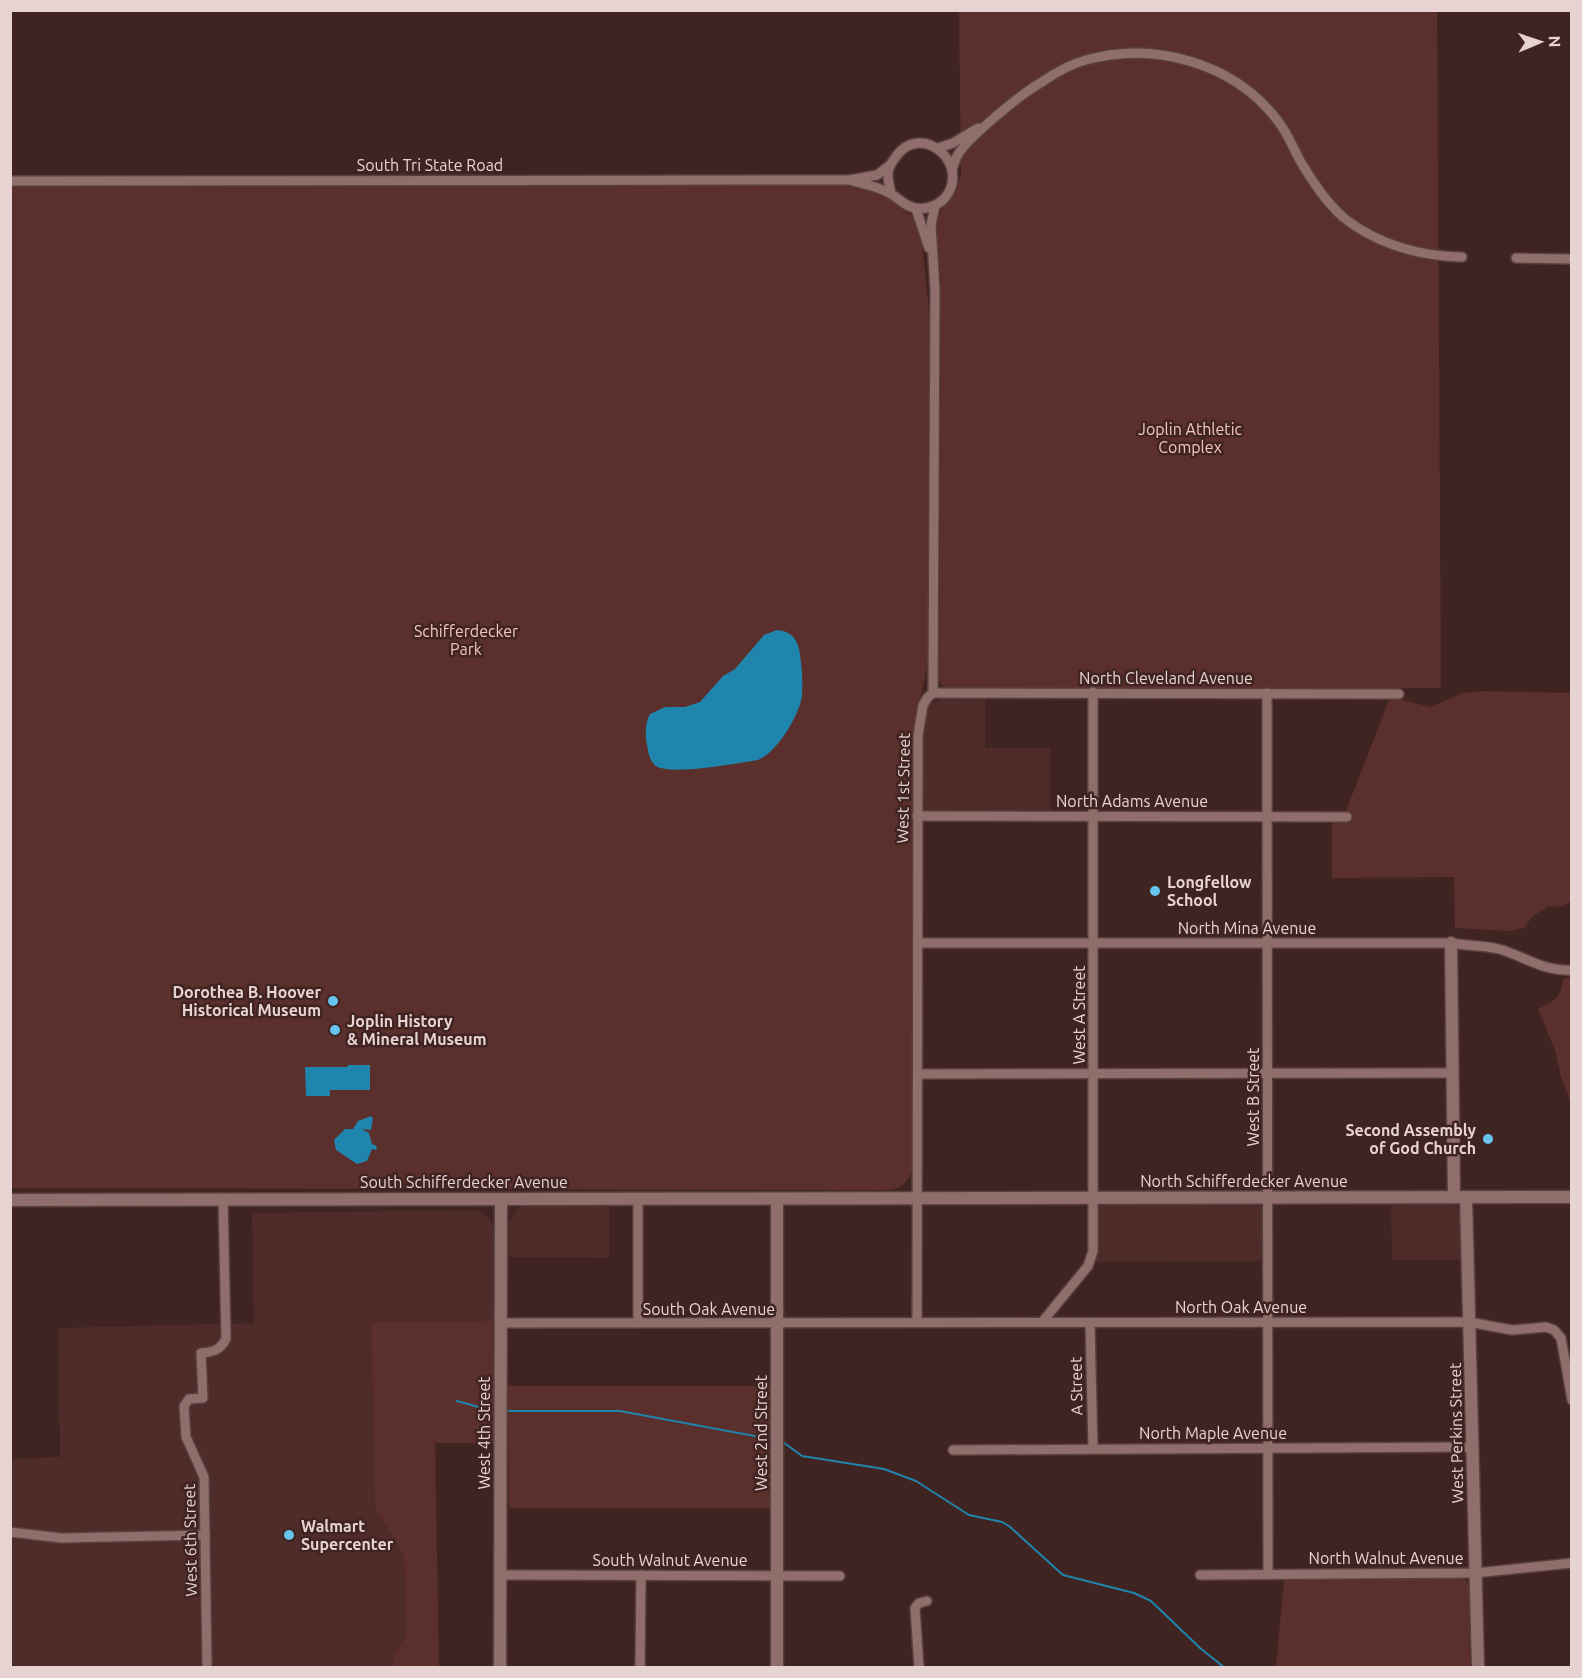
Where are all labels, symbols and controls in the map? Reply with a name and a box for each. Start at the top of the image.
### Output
north arrow [1510,12,1570,72]
text: N [1546,35,1564,48]
street label: South Tri State Road [357,156,503,174]
park label: Joplin Athletic Complex [1138,420,1243,456]
park label: Schifferdecker Park [414,622,518,658]
street label: North Cleveland Avenue [1079,669,1253,687]
street label: West 1st Street [893,732,913,844]
street label: North Adams Avenue [1056,792,1208,810]
place label: Longfellow School [1167,873,1252,909]
marker: Longfellow School [1148,884,1162,898]
street label: North Mina Avenue [1178,919,1316,937]
street label: West A Street [1070,965,1088,1065]
place label: Dorothea B. Hoover Historical Museum [172,983,321,1019]
marker: Dorothea B. Hoover Historical Museum [326,994,340,1008]
place label: Joplin History & Mineral Museum [347,1012,486,1048]
marker: Joplin History & Mineral Museum [328,1023,342,1037]
street label: West B Street [1244,1047,1262,1146]
place label: Second Assembly of God Church [1345,1121,1476,1157]
marker: Second Assembly of God Church [1481,1132,1495,1146]
street label: North Schifferdecker Avenue [1140,1172,1348,1190]
street label: South Schifferdecker Avenue [360,1173,568,1191]
street label: North Oak Avenue [1175,1298,1307,1316]
street label: South Oak Avenue [643,1300,775,1318]
street label: A Street [1066,1356,1086,1416]
street label: West Perkins Street [1446,1362,1466,1504]
street label: West 2nd Street [752,1374,770,1491]
street label: West 4th Street [475,1376,493,1490]
street label: North Maple Avenue [1139,1424,1287,1442]
street label: West 6th Street [180,1483,200,1597]
place label: Walmart Supercenter [301,1517,394,1553]
marker: Walmart Supercenter [282,1528,296,1542]
street label: North Walnut Avenue [1309,1549,1463,1567]
street label: South Walnut Avenue [593,1551,748,1569]

